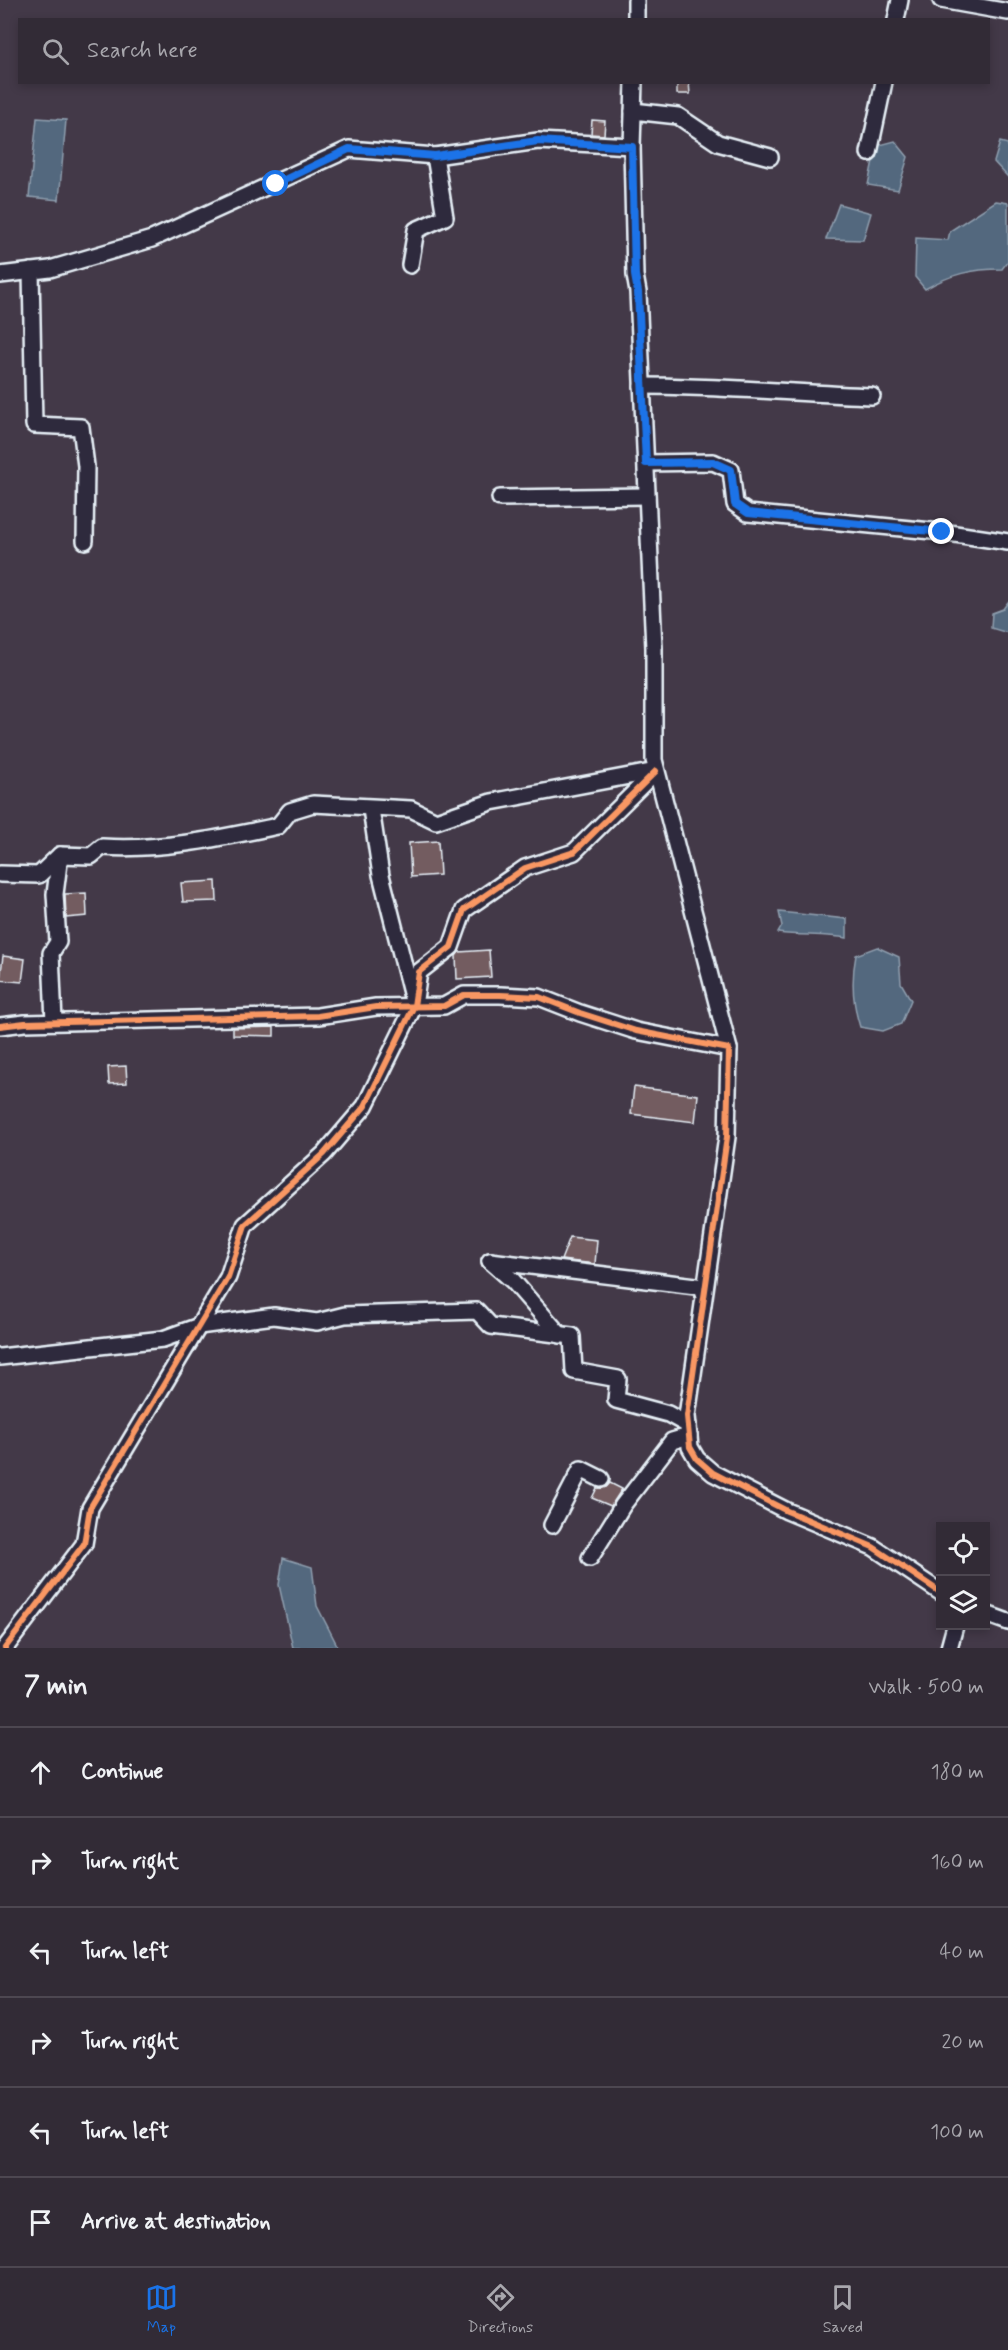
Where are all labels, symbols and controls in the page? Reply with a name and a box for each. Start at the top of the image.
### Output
search box [18,18,990,84]
icon: search [39,35,72,68]
text: Search here [87,37,198,65]
route start [262,170,288,196]
route end [928,518,954,544]
map controls [936,1522,990,1630]
button: locate [936,1522,990,1576]
button: layers [936,1576,990,1630]
text: 7 min [24,1670,88,1704]
text: Walk · 500 m [869,1674,984,1701]
icon: ahead [24,1756,57,1789]
text: Continue [81,1758,163,1786]
text: 180 m [931,1759,984,1786]
icon: right [24,1846,57,1879]
text: Turn right [81,1848,179,1876]
text: 160 m [931,1849,984,1876]
icon: left [24,1936,57,1969]
text: Turn left [81,1938,169,1966]
text: 40 m [940,1939,984,1966]
icon: right [24,2026,57,2059]
text: Turn right [81,2028,179,2056]
text: 20 m [941,2029,984,2056]
icon: left [24,2116,57,2149]
text: Turn left [81,2118,169,2146]
text: 100 m [930,2119,984,2146]
icon: arrive [24,2206,57,2239]
text: Arrive at destination [81,2208,271,2236]
tab: Map [145,2281,178,2338]
tab: Directions [467,2281,533,2338]
tab: Saved [823,2281,863,2338]

